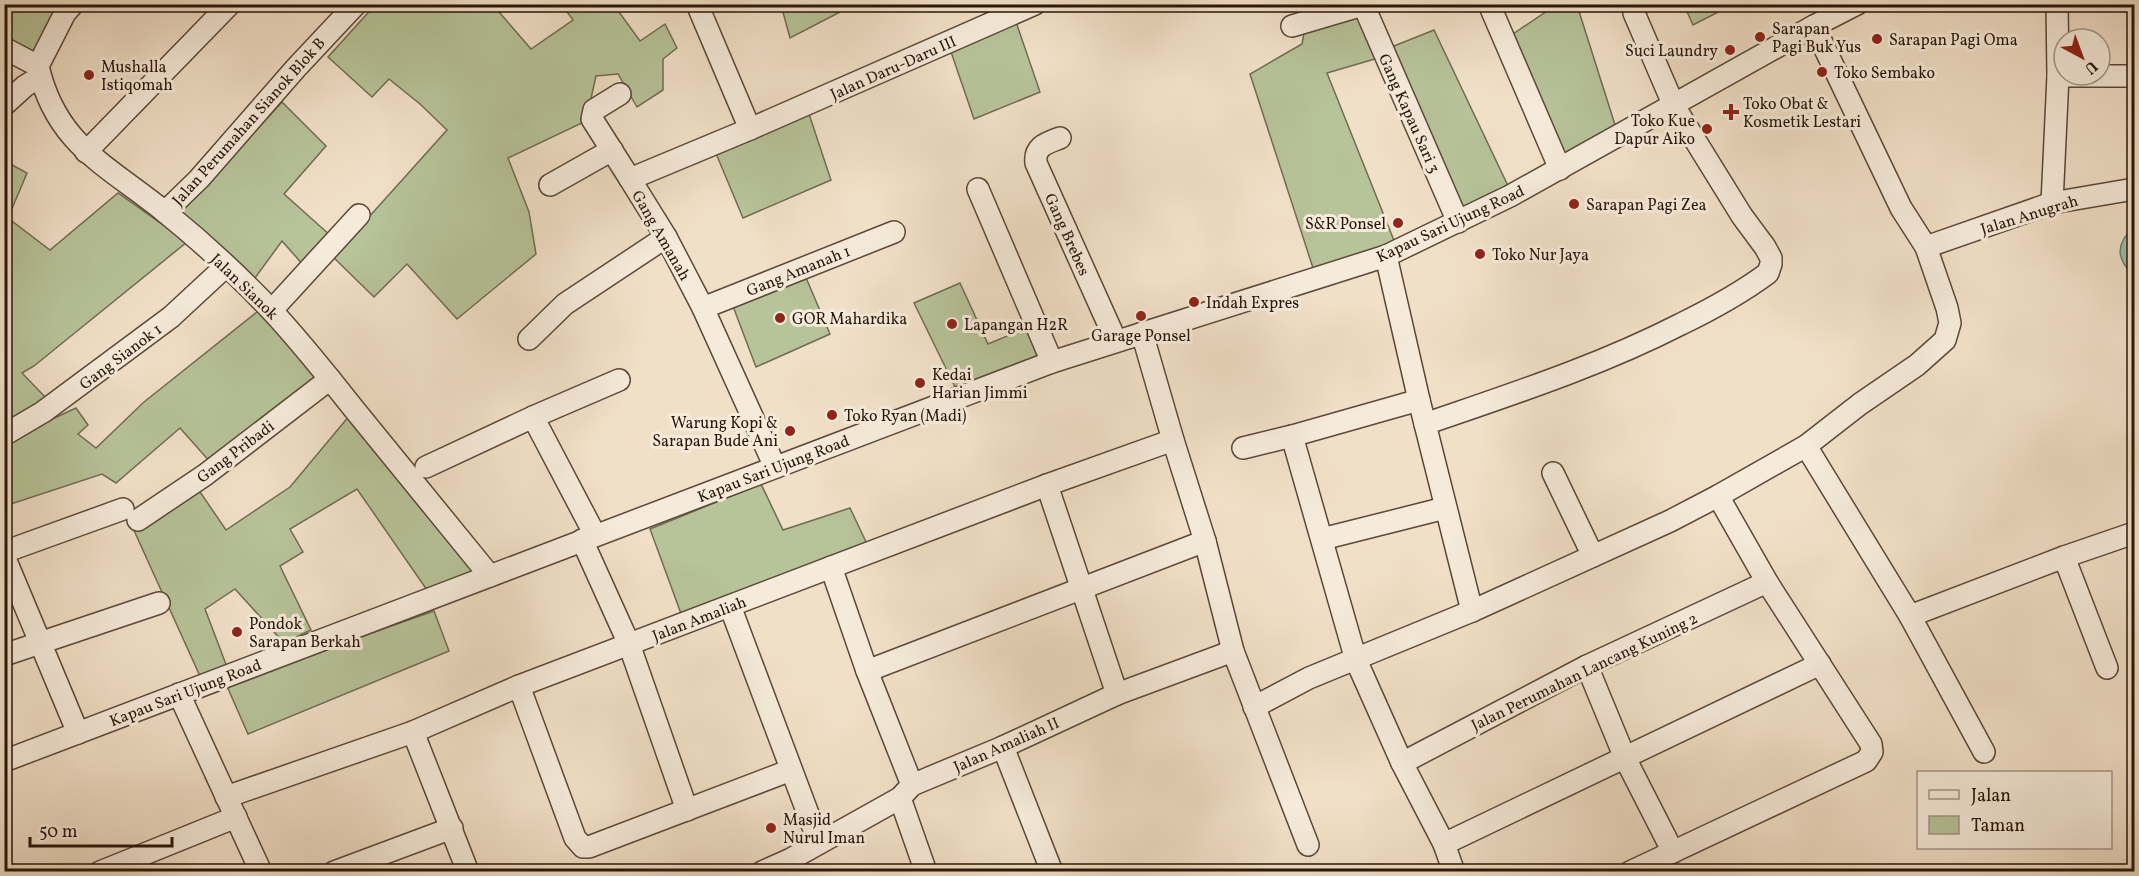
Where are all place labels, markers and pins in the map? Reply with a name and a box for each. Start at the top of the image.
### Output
place label: Sarapan Pagi Buk Yus [1772,19,1861,59]
marker: Sarapan Pagi Buk Yus [1753,30,1767,44]
place label: Sarapan Pagi Oma [1889,30,2018,52]
marker: Sarapan Pagi Oma [1870,32,1884,46]
place label: Suci Laundry [1625,41,1718,63]
marker: Suci Laundry [1723,43,1737,57]
place label: Mushalla Istiqomah [101,57,173,97]
place label: Toko Sembako [1834,63,1935,85]
marker: Toko Sembako [1815,65,1829,79]
marker: Mushalla Istiqomah [82,68,96,82]
place label: Toko Obat & Kosmetik Lestari [1743,94,1861,134]
marker: Toko Obat & Kosmetik Lestari [1724,105,1738,119]
place label: Toko Kue Dapur Aiko [1614,111,1695,151]
marker: Toko Kue Dapur Aiko [1700,122,1714,136]
place label: Sarapan Pagi Zea [1586,195,1706,217]
marker: Sarapan Pagi Zea [1567,197,1581,211]
place label: S&R Ponsel [1305,214,1386,236]
marker: S&R Ponsel [1391,216,1405,230]
place label: Toko Nur Jaya [1492,245,1589,267]
marker: Toko Nur Jaya [1473,247,1487,261]
place label: Indah Expres [1206,293,1299,315]
marker: Indah Expres [1187,295,1201,309]
place label: GOR Mahardika [792,309,907,331]
marker: Garage Ponsel [1134,309,1148,323]
marker: GOR Mahardika [773,311,787,325]
place label: Lapangan H2R [964,315,1068,337]
marker: Lapangan H2R [945,317,959,331]
place label: Garage Ponsel [1091,326,1191,348]
place label: Kedai Harian Jimmi [932,365,1028,405]
marker: Kedai Harian Jimmi [913,376,927,390]
place label: Toko Ryan (Madi) [844,406,967,428]
marker: Toko Ryan (Madi) [825,408,839,422]
place label: Warung Kopi & Sarapan Bude Ani [652,413,778,453]
marker: Warung Kopi & Sarapan Bude Ani [783,424,797,438]
place label: Pondok Sarapan Berkah [249,614,361,654]
marker: Pondok Sarapan Berkah [230,625,244,639]
place label: Masjid Nurul Iman [783,810,865,850]
marker: Masjid Nurul Iman [764,821,778,835]

